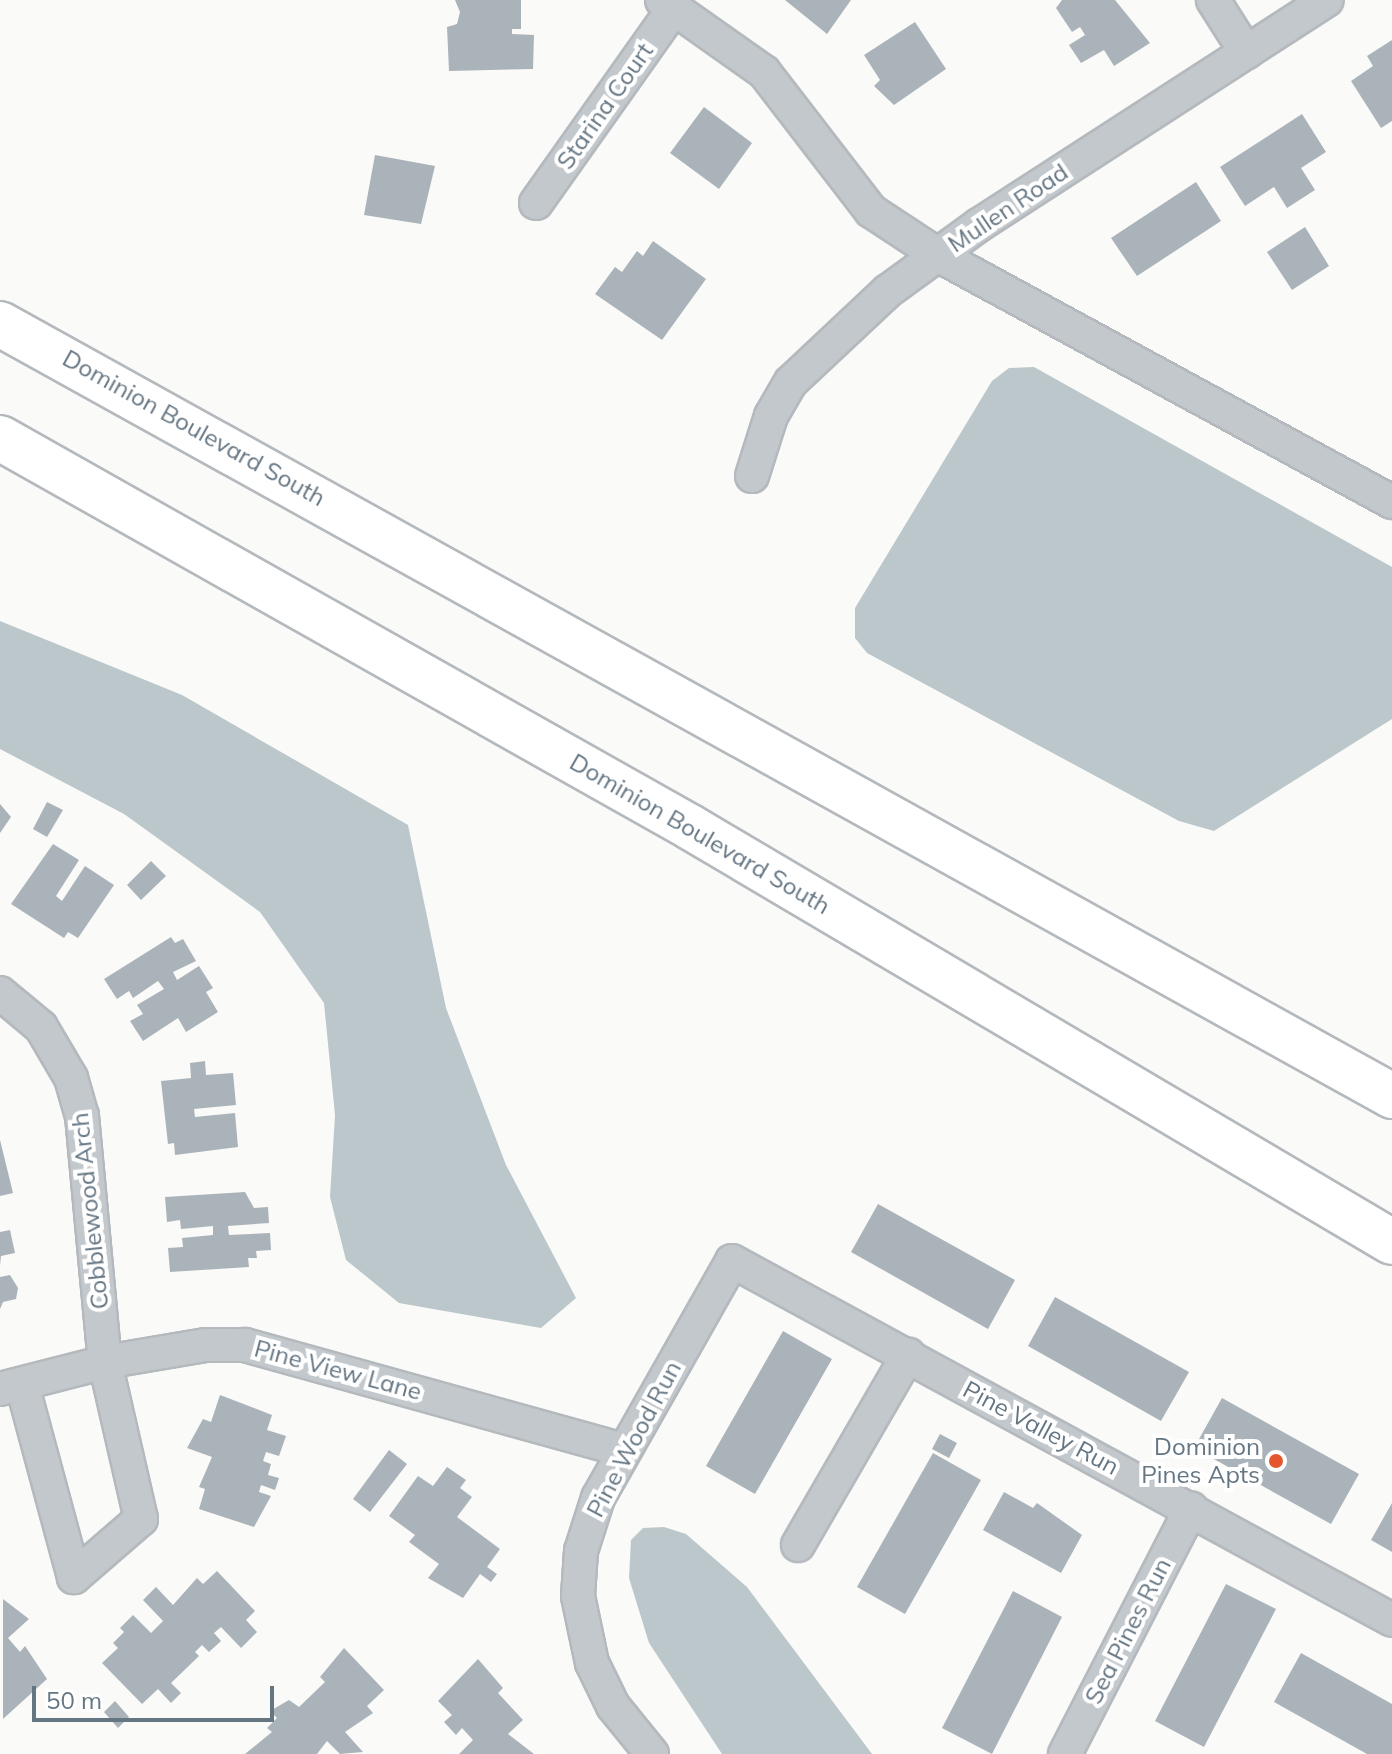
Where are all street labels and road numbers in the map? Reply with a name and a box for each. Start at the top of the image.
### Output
street label: Starina Court [551,37,659,175]
street label: Mullen Road [943,157,1073,259]
street label: Dominion Boulevard South [58,344,330,512]
street label: Dominion Boulevard South [565,748,835,920]
street label: Cobblewood Arch [65,1111,115,1311]
street label: Pine View Lane [251,1334,425,1406]
street label: Pine Wood Run [581,1356,687,1522]
street label: Pine Valley Run [958,1375,1124,1481]
street label: Sea Pines Run [1079,1553,1177,1709]

